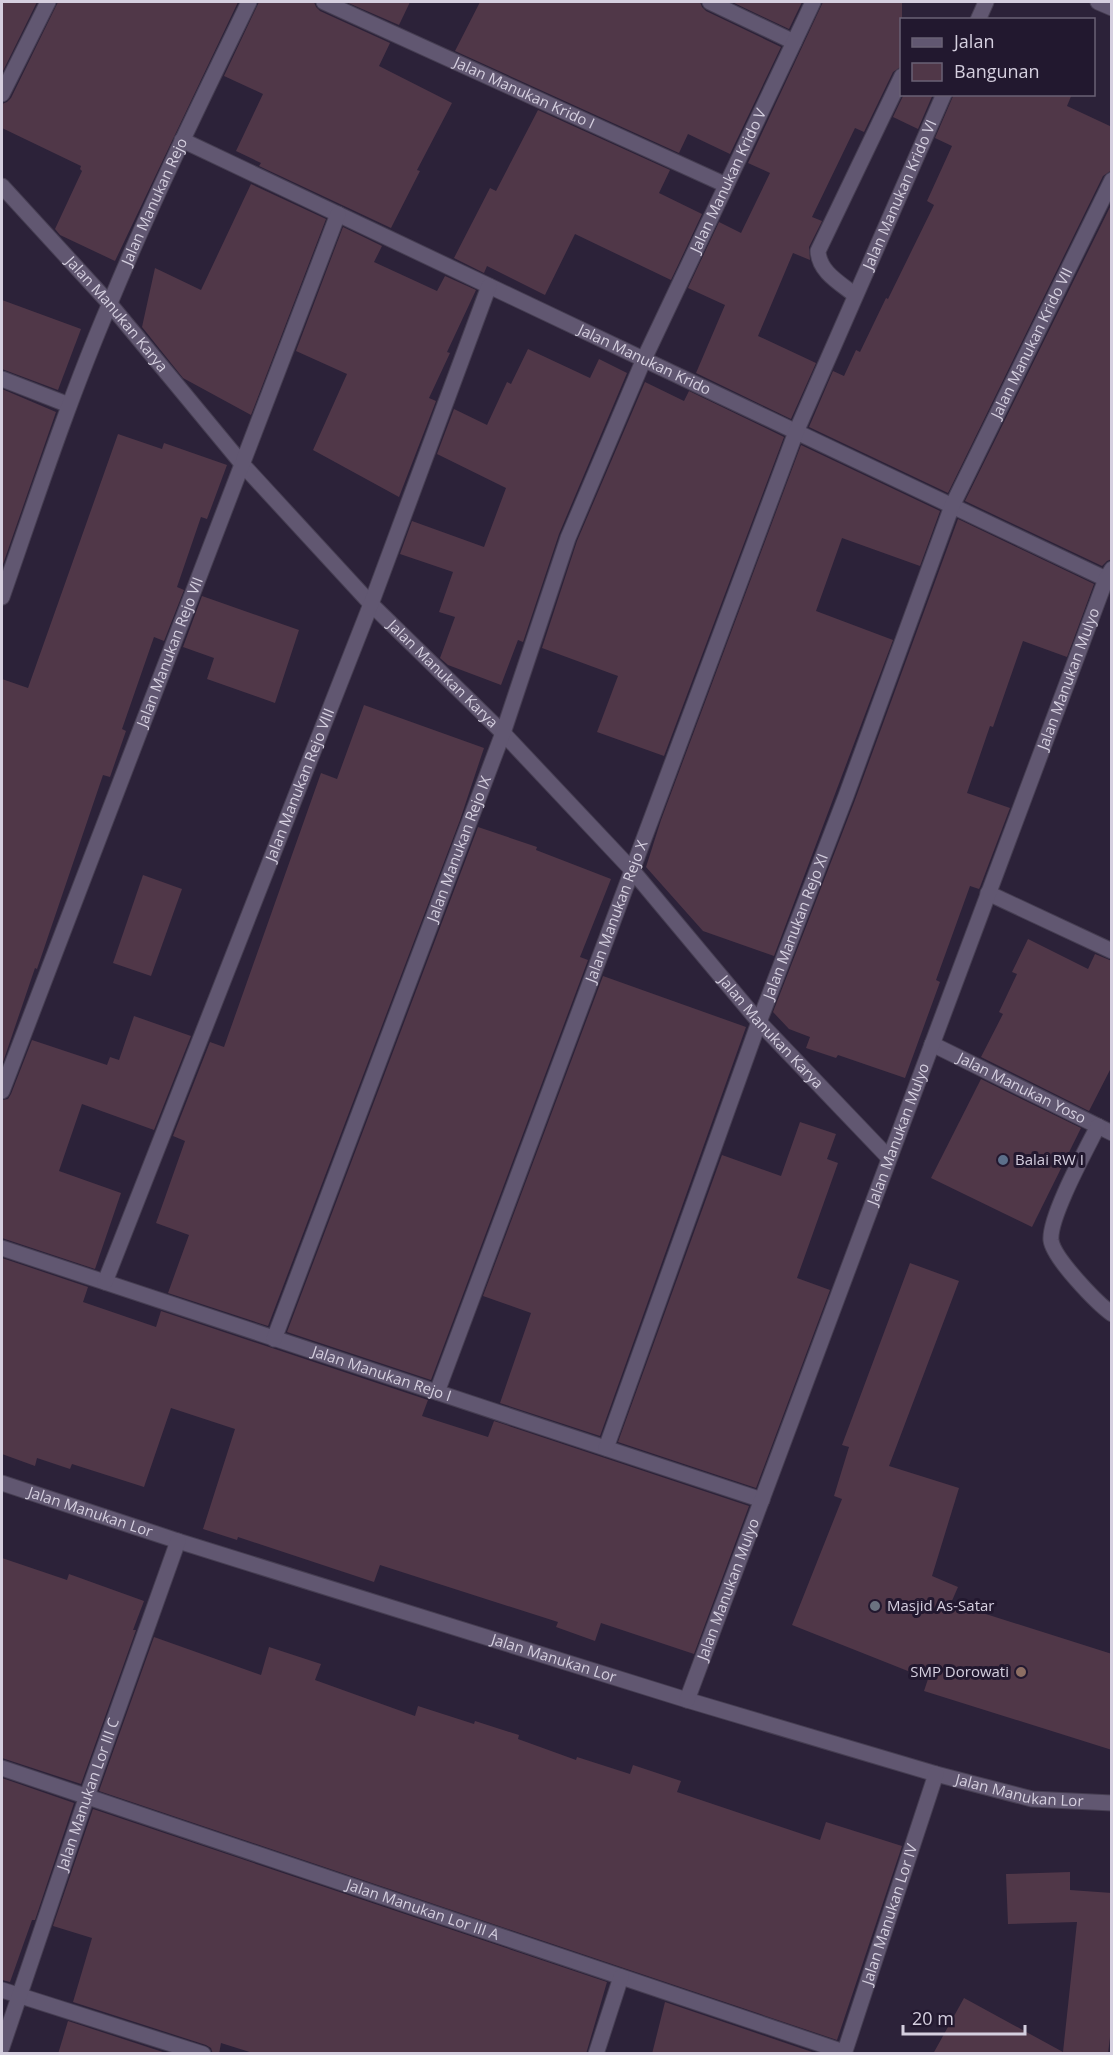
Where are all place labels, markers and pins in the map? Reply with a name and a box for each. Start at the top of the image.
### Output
place label: Balai RW I [1015,1149,1084,1169]
marker: Balai RW I [996,1153,1010,1167]
place label: Masjid As-Satar [887,1595,994,1615]
marker: Masjid As-Satar [868,1599,882,1613]
place label: SMP Dorowati [910,1661,1009,1681]
marker: SMP Dorowati [1014,1665,1028,1679]

